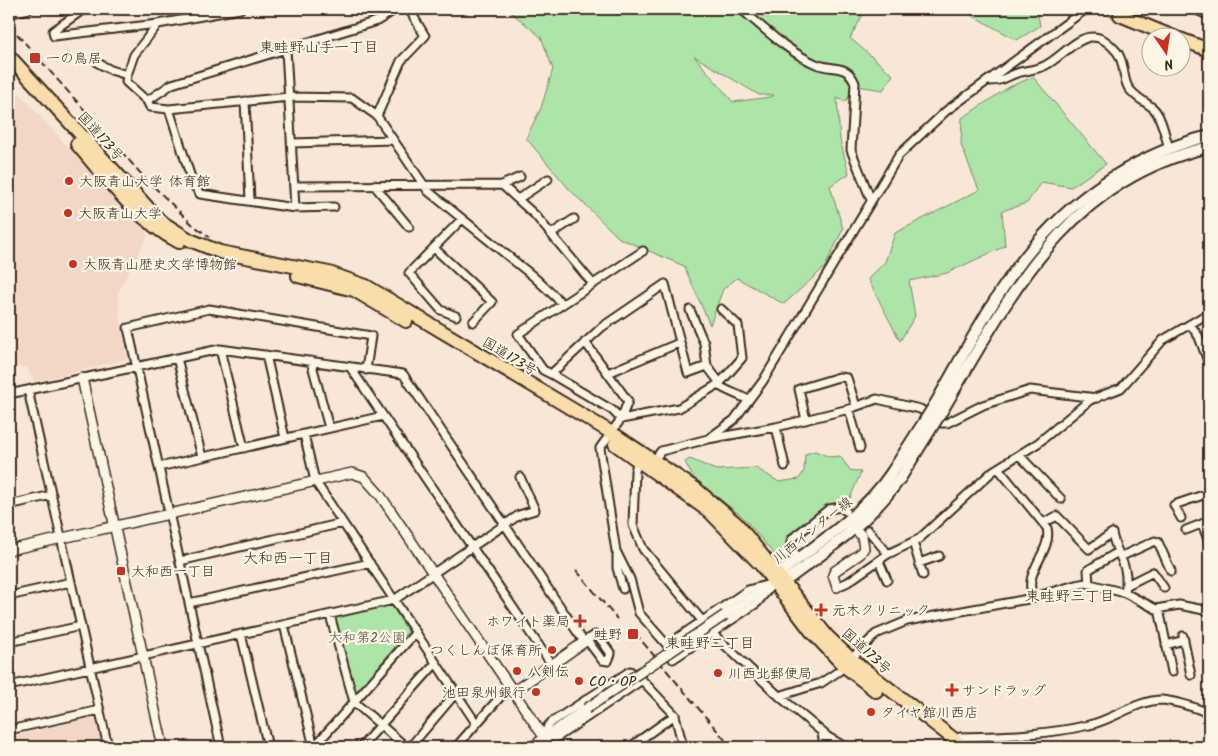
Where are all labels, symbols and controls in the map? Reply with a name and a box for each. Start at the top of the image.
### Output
north arrow [1140,28,1190,78]
district label: 東畦野山手一丁目 [259,36,379,60]
place label: 一の鳥居 [46,48,102,70]
marker: 一の鳥居 [28,51,42,65]
text: N [1162,52,1175,75]
street label: 国道173号 [72,107,129,167]
place label: 大阪青山大学 体育館 [79,171,211,193]
marker: 大阪青山大学 体育館 [63,175,75,187]
place label: 大阪青山大学 [78,203,162,225]
marker: 大阪青山大学 [62,207,74,219]
place label: 大阪青山歴史文学博物館 [83,254,237,276]
marker: 大阪青山歴史文学博物館 [67,258,79,270]
street label: 国道173号 [478,332,541,382]
street label: 川西インター線 [768,492,857,570]
district label: 大和西一丁目 [243,547,333,571]
place label: 大和西一丁目 [131,561,215,583]
marker: 大和西一丁目 [115,565,127,577]
district label: 東畦野三丁目 [1025,585,1115,609]
place label: 元木クリニック [832,600,930,622]
marker: 元木クリニック [814,603,828,617]
place label: ホワイト薬局 [486,611,570,633]
marker: ホワイト薬局 [574,615,586,627]
street label: 国道173号 [836,623,896,680]
place label: 畦野 [594,624,622,646]
park label: 大和第2公園 [328,627,406,649]
marker: 畦野 [626,627,640,641]
district label: 東畦野二丁目 [665,632,755,656]
place label: つくしんぼ保育所 [430,640,542,662]
marker: つくしんぼ保育所 [546,644,558,656]
place label: 八剣伝 [527,661,569,683]
place label: 川西北郵便局 [728,663,812,685]
marker: 八剣伝 [511,665,523,677]
marker: 川西北郵便局 [712,667,724,679]
place label: CO・OP [589,671,637,693]
marker: CO・OP [573,675,585,687]
place label: サンドラッグ [962,680,1046,702]
place label: 池田泉州銀行 [442,682,526,704]
marker: サンドラッグ [946,684,958,696]
marker: 池田泉州銀行 [530,686,542,698]
place label: タイヤ館川西店 [881,702,978,724]
marker: タイヤ館川西店 [865,706,877,718]

